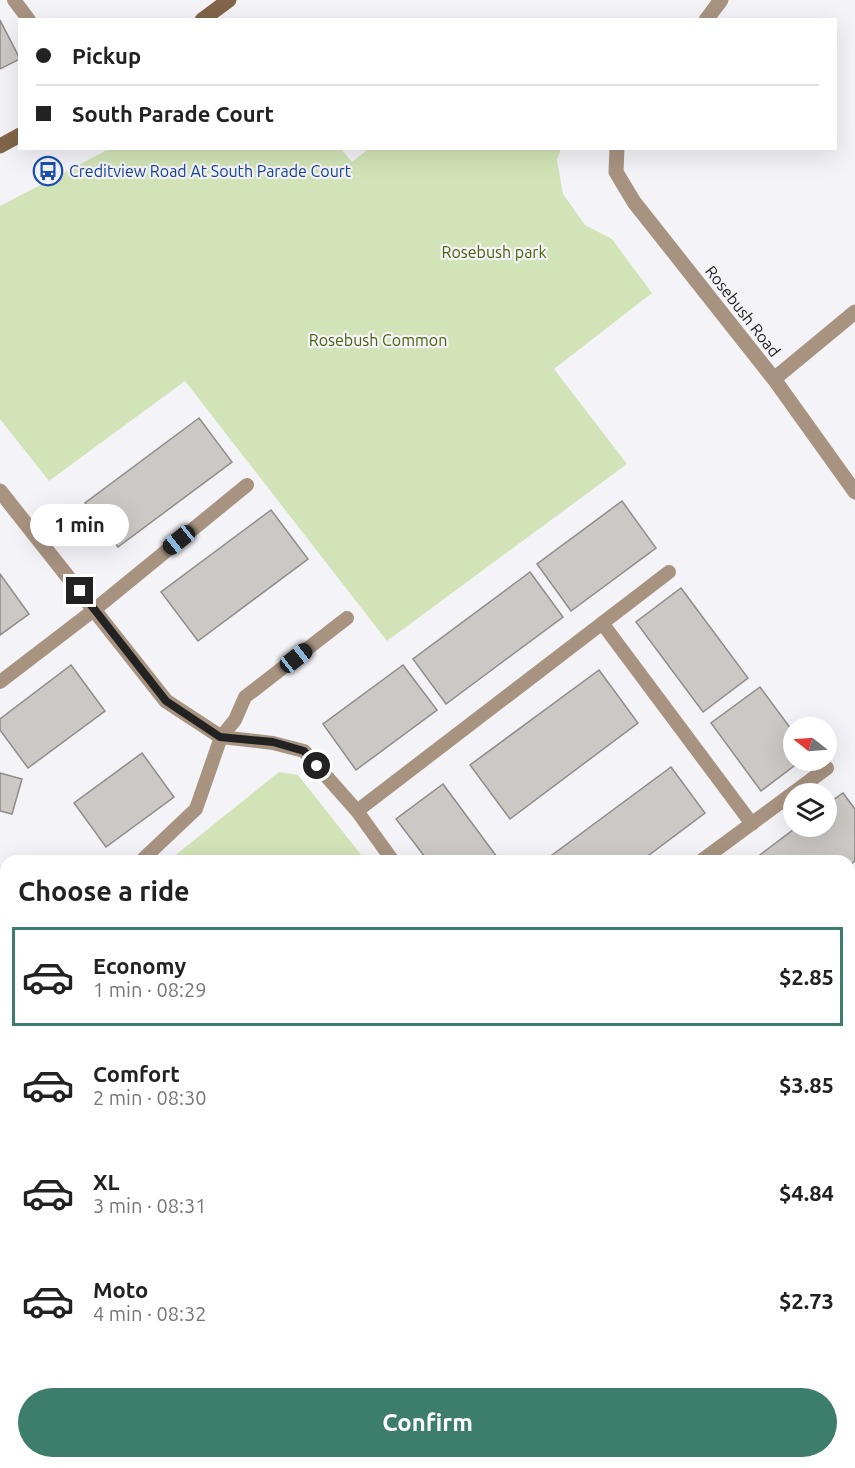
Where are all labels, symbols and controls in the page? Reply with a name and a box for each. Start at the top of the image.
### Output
text: Pickup [72,43,141,68]
text: South Parade Court [72,101,274,126]
bus stop icon: Creditview Road At South Parade Court [32,155,64,187]
place label: Creditview Road At South Parade Court [69,162,352,180]
park label: Rosebush park [441,243,547,261]
street label: Rosebush Road [702,262,784,360]
park label: Rosebush Common [309,331,447,349]
callout: 1 min [31,504,130,546]
text: 1 min [54,513,105,536]
car [159,522,199,558]
route end [66,577,93,604]
car [276,640,316,676]
north arrow [783,717,837,771]
map controls [783,717,837,837]
route start [303,752,330,779]
button: layers [783,783,837,837]
text: Choose a ride [18,876,190,906]
icon: car [21,950,75,1004]
text: Economy [93,953,186,978]
text: $2.85 [779,964,834,989]
text: 1 min · 08:29 [93,978,207,1001]
icon: car [21,1058,75,1112]
text: Comfort [93,1061,180,1086]
text: $3.85 [779,1072,834,1097]
text: 2 min · 08:30 [93,1086,207,1109]
icon: car [21,1166,75,1220]
text: XL [93,1169,120,1194]
text: $4.84 [779,1180,834,1205]
text: 3 min · 08:31 [93,1194,207,1217]
icon: car [21,1274,75,1328]
text: Moto [93,1277,148,1302]
text: $2.73 [779,1288,834,1313]
text: 4 min · 08:32 [93,1302,207,1325]
button: Confirm [18,1388,837,1457]

